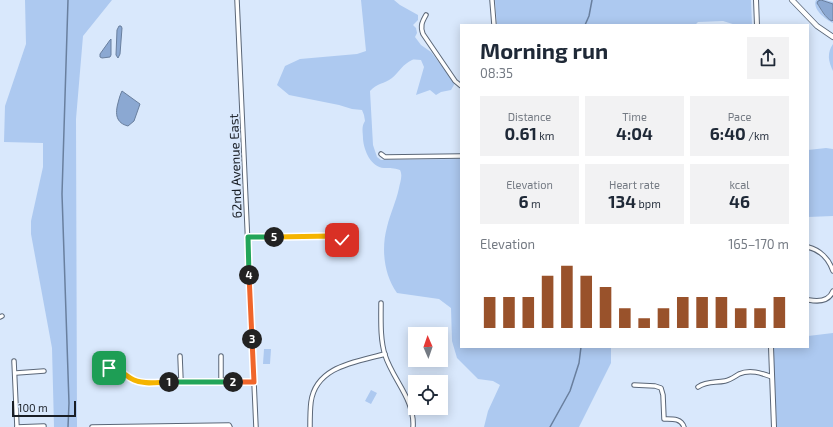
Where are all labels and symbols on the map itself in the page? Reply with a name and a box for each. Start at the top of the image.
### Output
street label: 62nd Avenue East [225,113,245,219]
pin [325,223,359,257]
pin: 5 [264,227,284,247]
pin: 4 [239,265,259,285]
north arrow [408,327,448,367]
pin: 3 [242,329,262,349]
pin [92,351,126,385]
pin: 1 [159,372,179,392]
pin: 2 [223,372,243,392]
scale bar [12,399,76,418]

